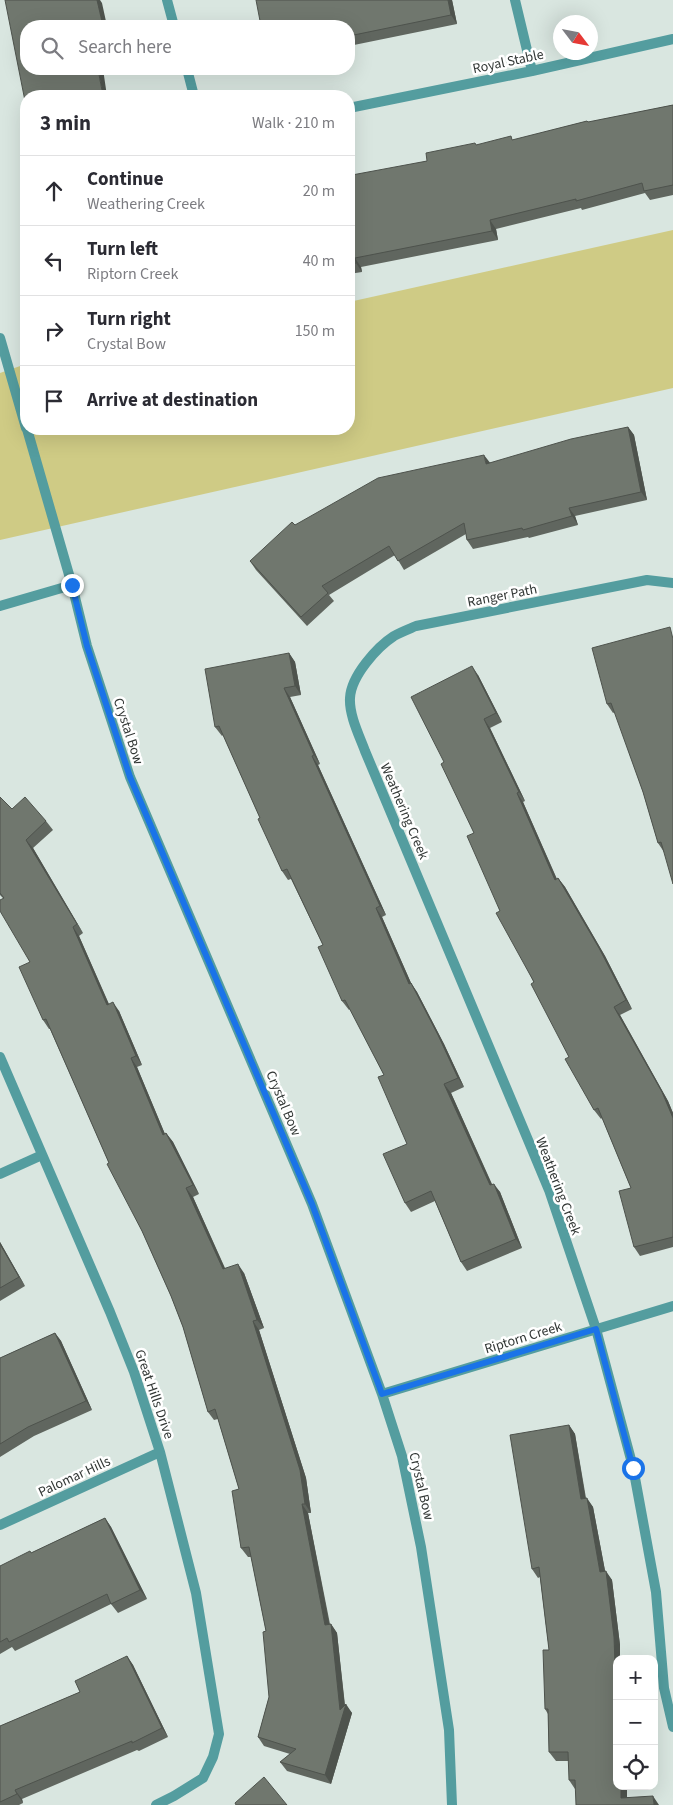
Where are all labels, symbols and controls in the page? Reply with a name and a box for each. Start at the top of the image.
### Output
north arrow [553,15,598,60]
search box [20,20,355,75]
icon: search [38,34,66,62]
text: Search here [78,34,172,61]
street label: Royal Stable [471,45,546,79]
text: 3 min [40,108,91,138]
text: Walk · 210 m [252,112,335,134]
text: Continue [87,166,164,193]
icon: ahead [40,177,68,205]
text: 20 m [303,180,335,202]
text: Weathering Creek [87,193,205,215]
text: Turn left [87,236,158,263]
icon: left [40,247,68,275]
text: 40 m [303,250,335,272]
text: Riptorn Creek [87,263,178,285]
text: Turn right [87,306,171,333]
icon: right [40,317,68,345]
text: 150 m [295,320,335,342]
text: Crystal Bow [87,333,166,355]
icon: arrive [40,387,68,415]
text: Arrive at destination [87,387,258,414]
route end [61,574,84,597]
street label: Ranger Path [466,579,539,613]
street label: Crystal Bow [108,695,148,767]
street label: Weathering Creek [375,760,433,863]
street label: Crystal Bow [260,1068,306,1139]
street label: Weathering Creek [530,1135,586,1238]
street label: Riptorn Creek [482,1317,564,1359]
street label: Great Hills Drive [129,1347,179,1442]
street label: Crystal Bow [404,1450,439,1522]
street label: Palomar Hills [35,1451,114,1502]
route start [622,1457,645,1480]
map controls [613,1655,658,1790]
button: + [613,1655,658,1700]
button: − [613,1700,658,1745]
button: locate [613,1745,658,1790]

